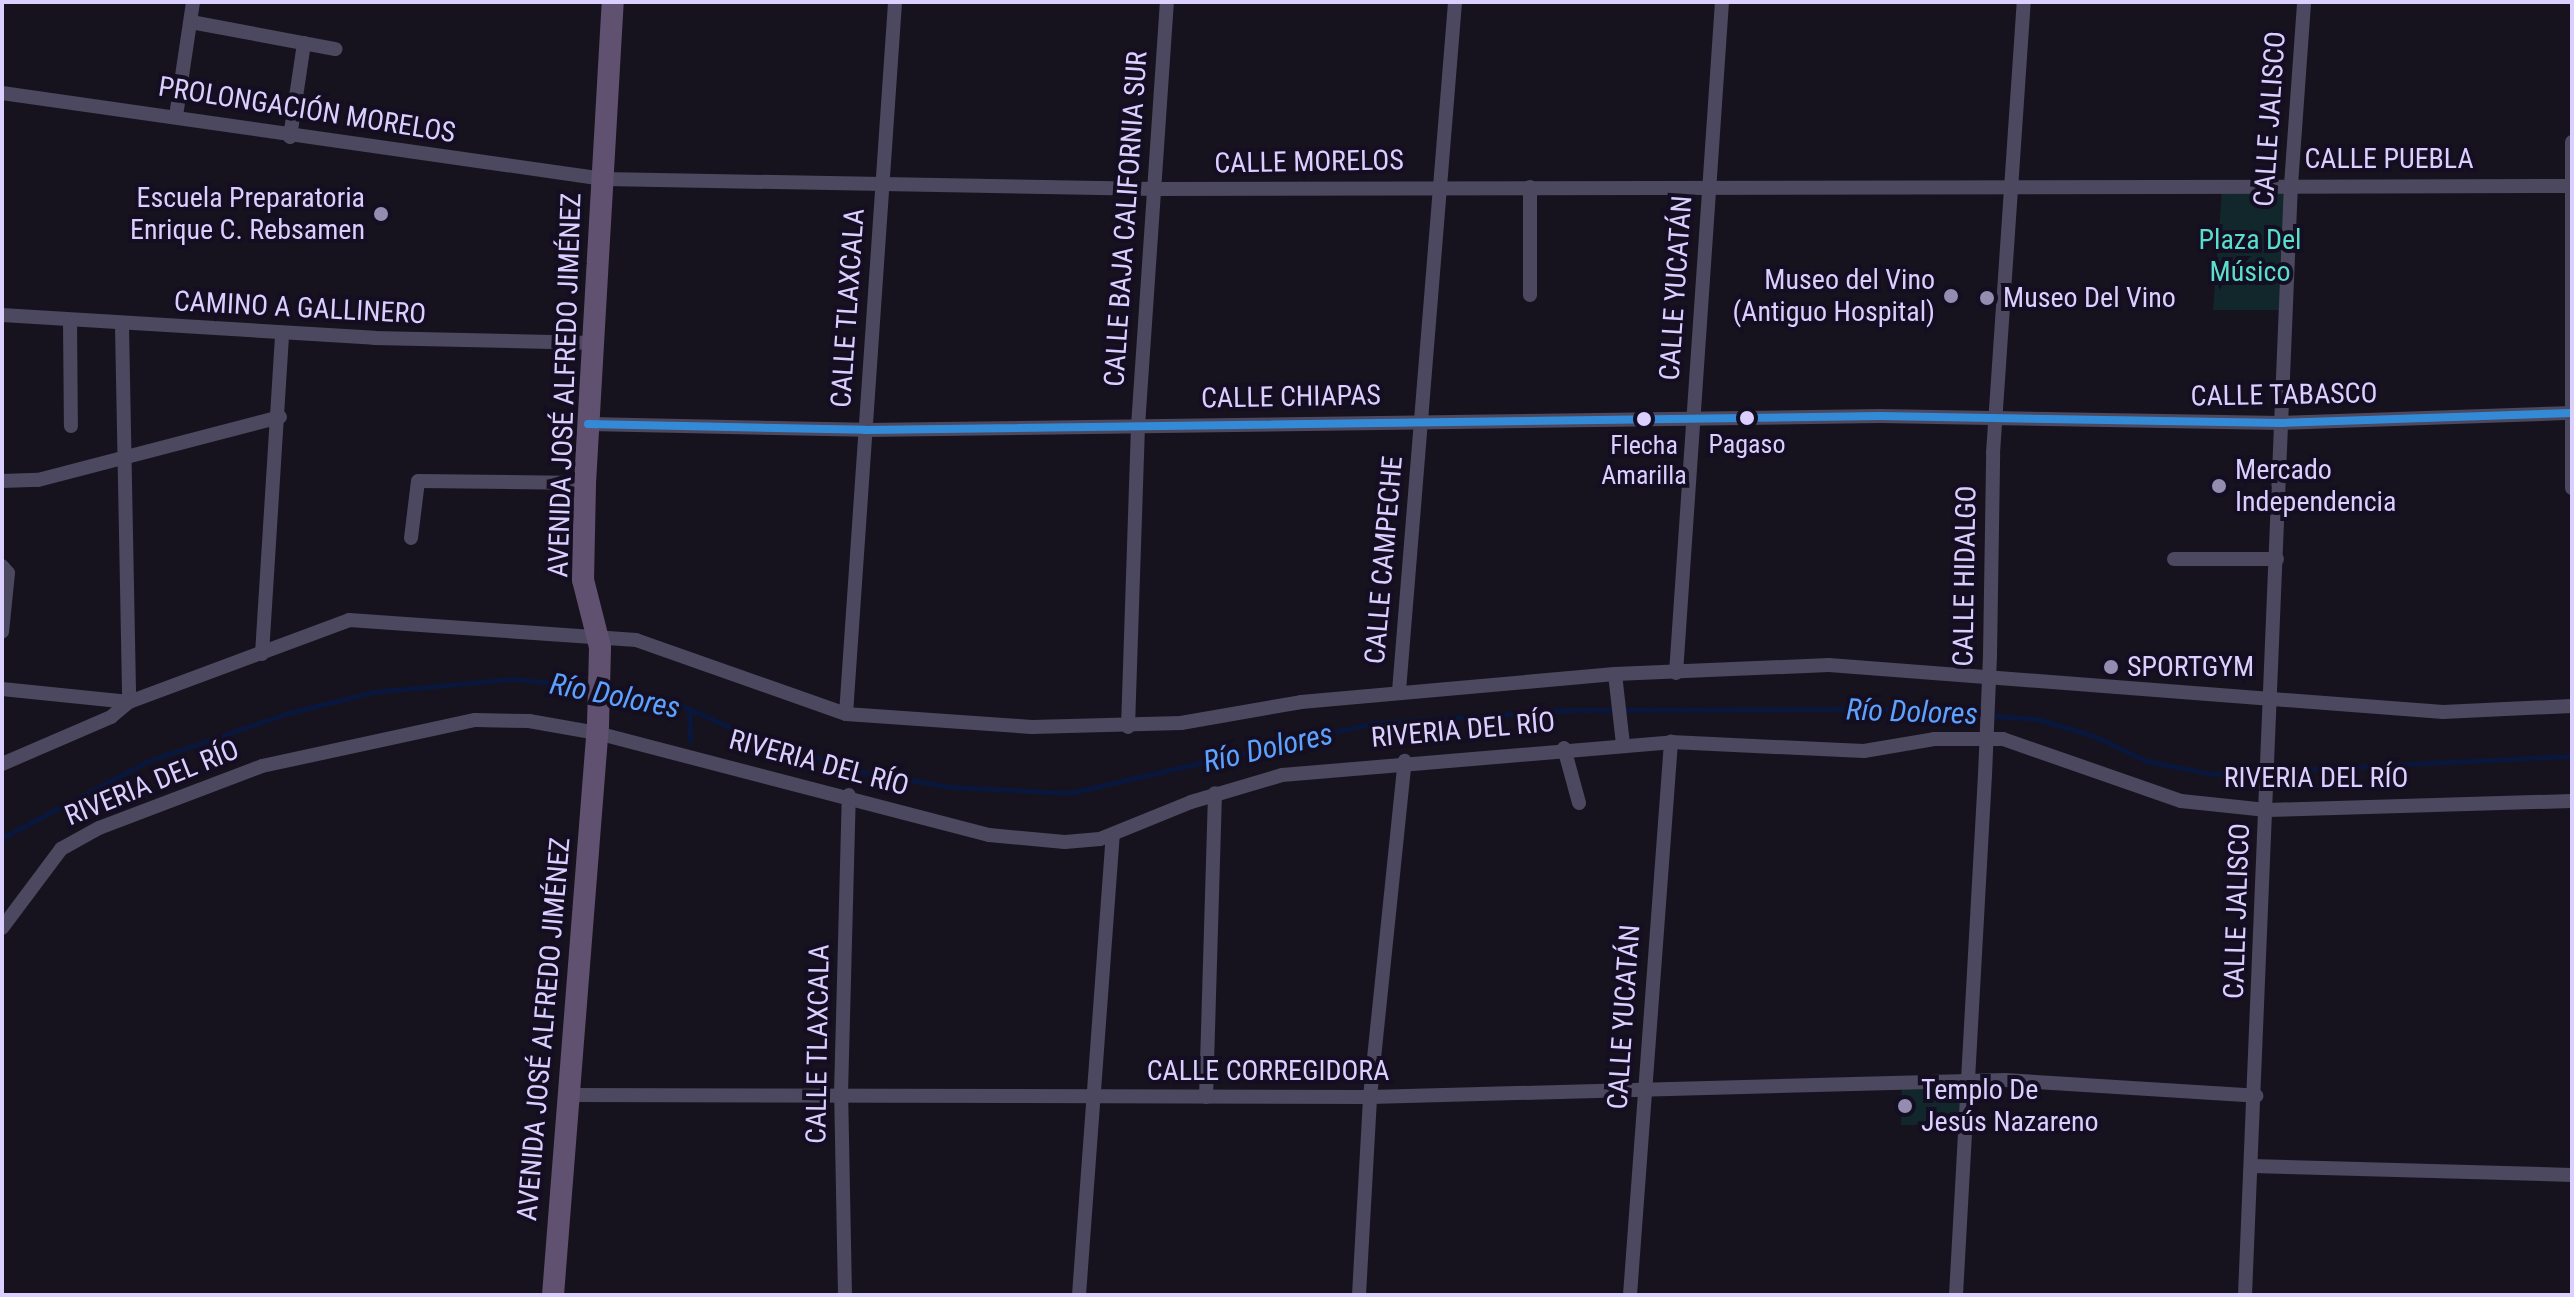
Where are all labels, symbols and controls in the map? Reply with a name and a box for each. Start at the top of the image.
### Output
street label: CALLE JALISCO [2247,30,2293,208]
street label: CALLE BAJA CALIFORNIA SUR [1098,50,1154,388]
street label: PROLONGACIÓN MORELOS [156,70,458,150]
street label: CALLE PUEBLA [2304,142,2474,176]
street label: CALLE MORELOS [1214,144,1404,180]
place label: Escuela Preparatoria Enrique C. Rebsamen [130,181,365,247]
street label: AVENIDA JOSÉ ALFREDO JIMÉNEZ [541,192,589,578]
street label: CALLE YUCATÁN [1653,194,1699,382]
marker: Escuela Preparatoria Enrique C. Rebsamen [372,205,390,223]
street label: CALLE TLAXCALA [824,207,872,409]
park label: Plaza Del Músico [2198,223,2302,289]
place label: Museo del Vino (Antiguo Hospital) [1732,263,1935,329]
place label: Museo Del Vino [2003,281,2176,315]
street label: CAMINO A GALLINERO [173,285,427,331]
marker: Museo del Vino (Antiguo Hospital) [1942,287,1960,305]
marker: Museo Del Vino [1978,289,1996,307]
street label: CALLE TABASCO [2190,377,2378,413]
street label: CALLE CHIAPAS [1201,379,1381,415]
marker: Pagaso [1739,410,1755,426]
marker: Flecha Amarilla [1636,411,1652,427]
place label: Pagaso [1709,429,1785,461]
place label: Flecha Amarilla [1601,430,1687,492]
place label: Mercado Independencia [2235,453,2396,519]
street label: CALLE CAMPECHE [1358,455,1410,665]
marker: Mercado Independencia [2210,477,2228,495]
street label: CALLE HIDALGO [1947,485,1983,667]
place label: SPORTGYM [2127,650,2254,684]
marker: SPORTGYM [2102,658,2120,676]
water label: Río Dolores [547,666,683,726]
water label: Río Dolores [1846,692,1978,732]
street label: RIVERIA DEL RÍO [1370,705,1556,755]
water label: Río Dolores [1200,716,1336,780]
street label: RIVERIA DEL RÍO [726,723,912,803]
street label: RIVERIA DEL RÍO [60,733,244,833]
street label: RIVERIA DEL RÍO [2224,761,2408,795]
street label: CALLE JALISCO [2217,823,2257,999]
street label: AVENIDA JOSÉ ALFREDO JIMÉNEZ [510,836,578,1222]
street label: CALLE YUCATÁN [1601,923,1647,1111]
street label: CALLE TLAXCALA [799,944,837,1144]
street label: CALLE CORREGIDORA [1147,1054,1389,1088]
place label: Templo De Jesús Nazareno [1921,1073,2099,1139]
marker: Templo De Jesús Nazareno [1896,1097,1914,1115]

